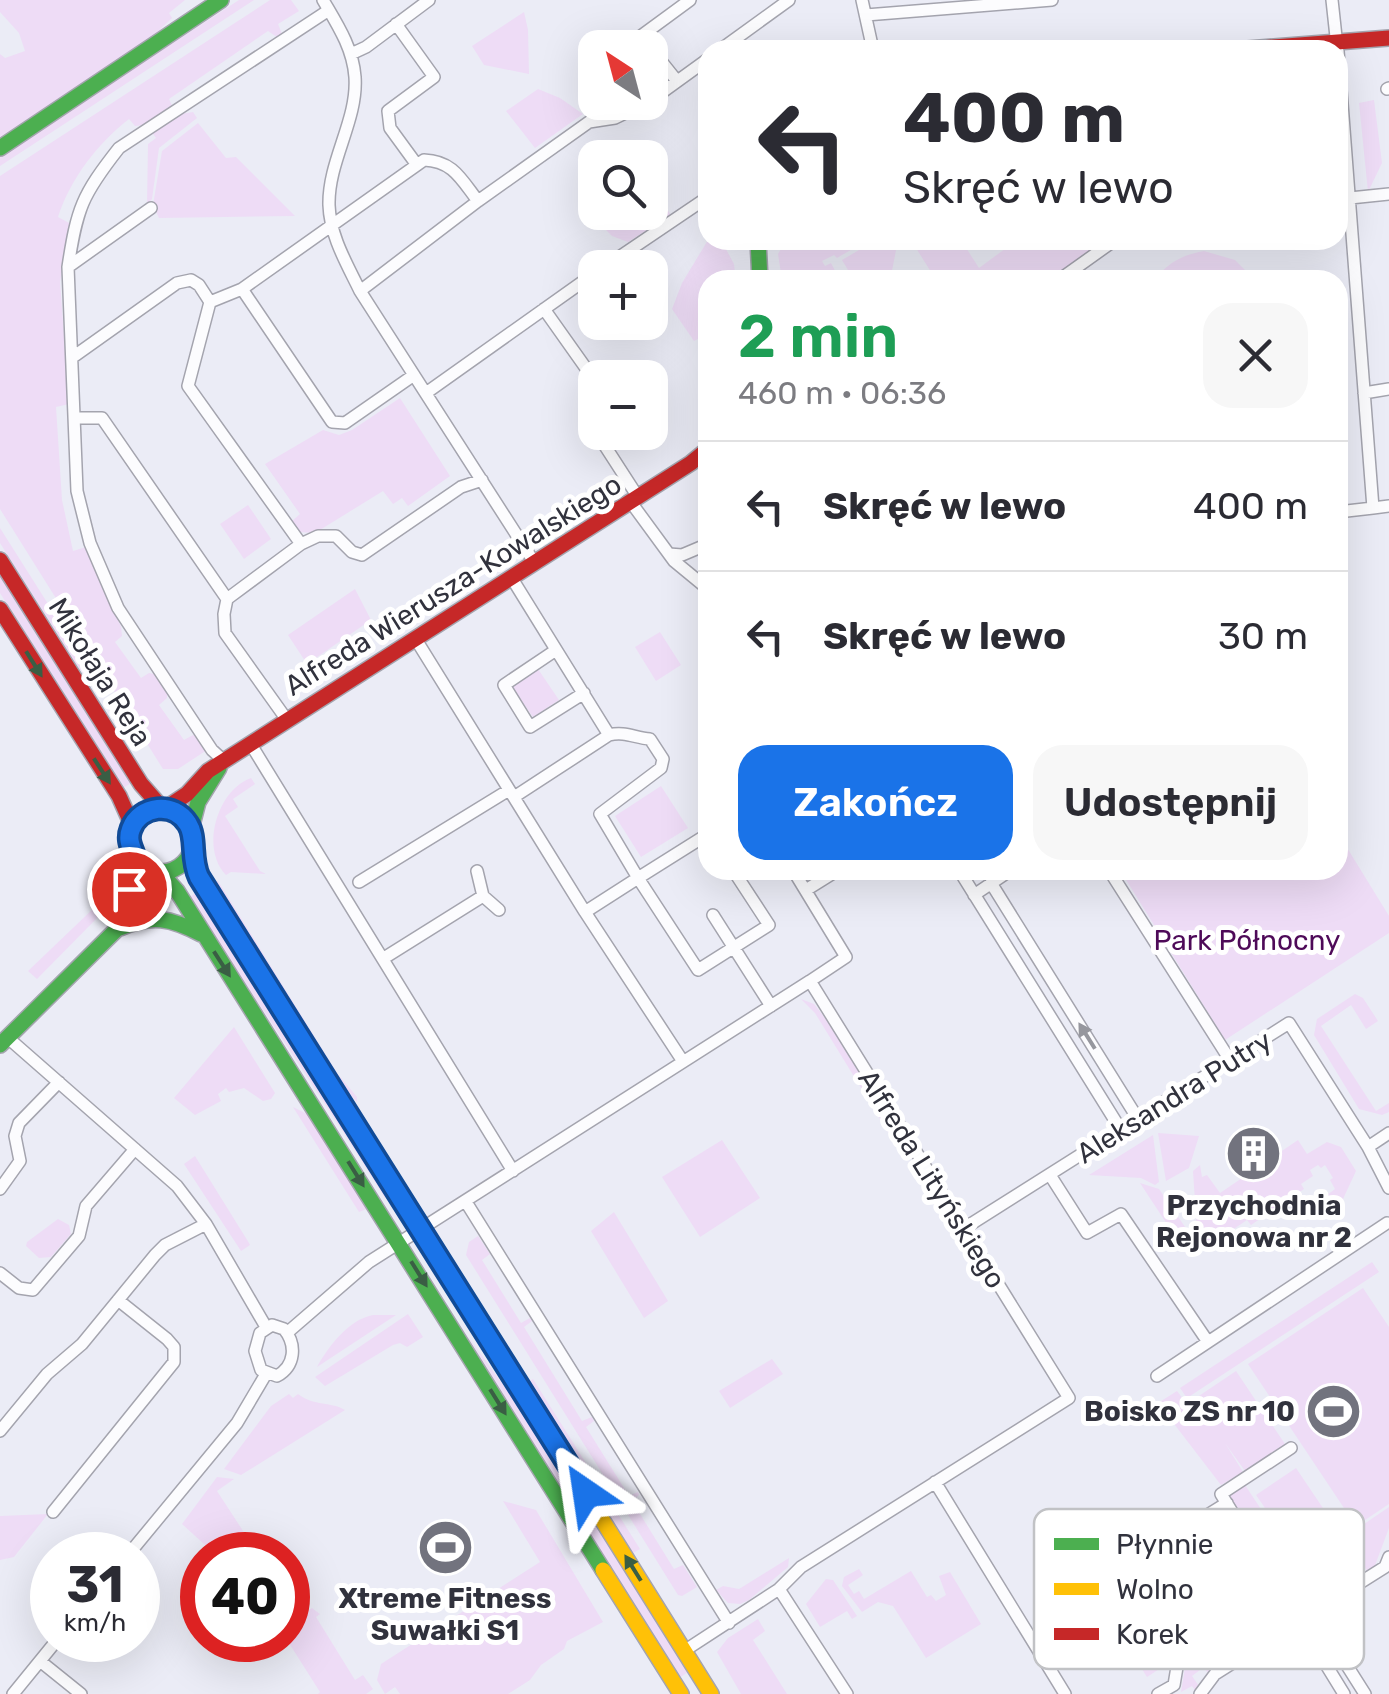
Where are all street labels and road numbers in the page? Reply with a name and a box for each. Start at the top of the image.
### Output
street label: Alfreda Wierusza-Kowalskiego [279,468,627,702]
street label: Mikołaja Reja [41,592,159,752]
street label: Aleksandra Putry [1071,1024,1277,1170]
street label: Alfreda Lityńskiego [851,1064,1013,1294]

